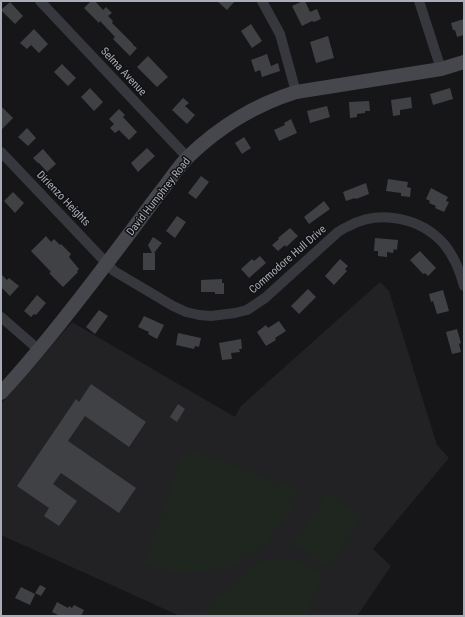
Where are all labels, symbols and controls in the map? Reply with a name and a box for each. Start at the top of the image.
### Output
street label: Selma Avenue [97,45,149,99]
street label: David Humphrey Road [124,155,194,239]
street label: Dirienzo Heights [33,169,93,229]
street label: Commodore Hull Drive [247,223,329,297]

